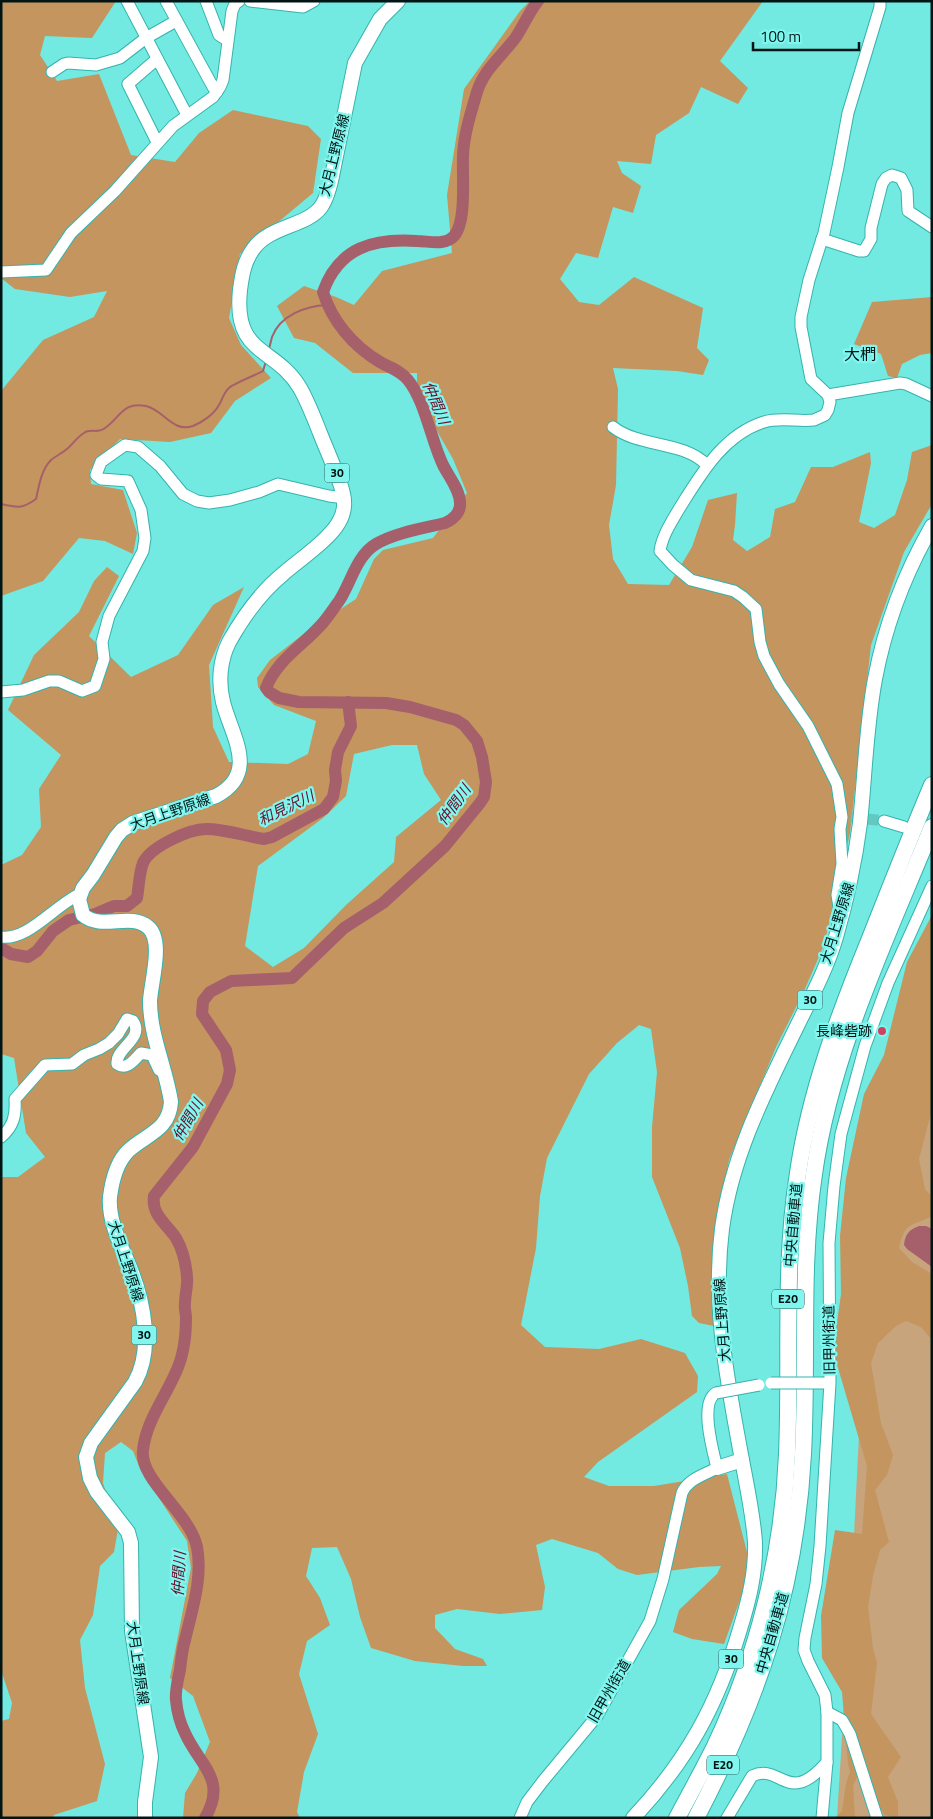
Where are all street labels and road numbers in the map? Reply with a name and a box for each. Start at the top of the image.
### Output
street label: 大月上野原線 [313,112,354,198]
road number: 30 [324,463,350,482]
street label: 大月上野原線 [127,788,213,835]
street label: 大月上野原線 [814,880,859,966]
road number: 30 [798,990,822,1010]
street label: 中央自動車道 [778,1182,807,1268]
street label: 大月上野原線 [104,1218,149,1304]
street label: 大月上野原線 [708,1277,735,1363]
road number: E20 [772,1290,804,1308]
street label: 旧甲州街道 [817,1305,840,1375]
road number: 30 [132,1326,156,1344]
street label: 中央自動車道 [750,1590,793,1676]
street label: 大月上野原線 [122,1620,155,1706]
road number: 30 [718,1650,744,1668]
street label: 旧甲州街道 [582,1655,635,1726]
road number: E20 [707,1756,739,1774]

